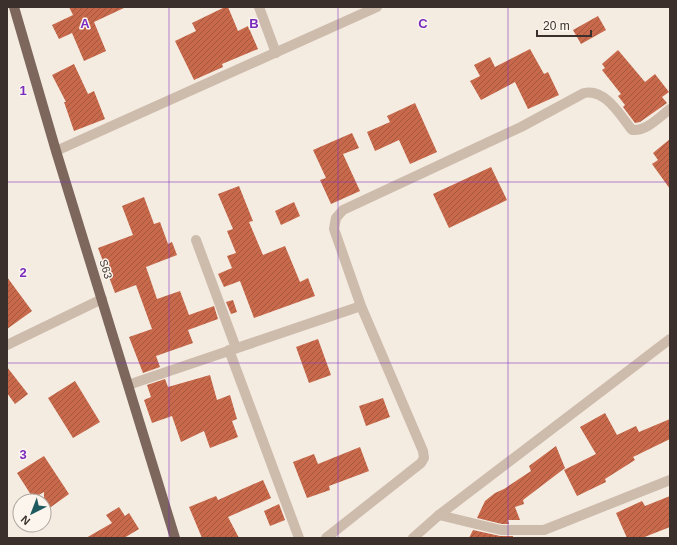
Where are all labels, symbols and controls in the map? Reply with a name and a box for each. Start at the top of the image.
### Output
scale bar [537,12,591,38]
text: A [80,16,90,31]
text: B [249,16,259,31]
text: C [418,16,428,31]
text: 20 m [543,19,570,33]
text: 1 [19,83,27,98]
street label: S63 [97,258,115,280]
text: 2 [19,265,27,280]
text: 3 [19,447,27,462]
north arrow [12,493,52,533]
text: N [18,513,32,528]

